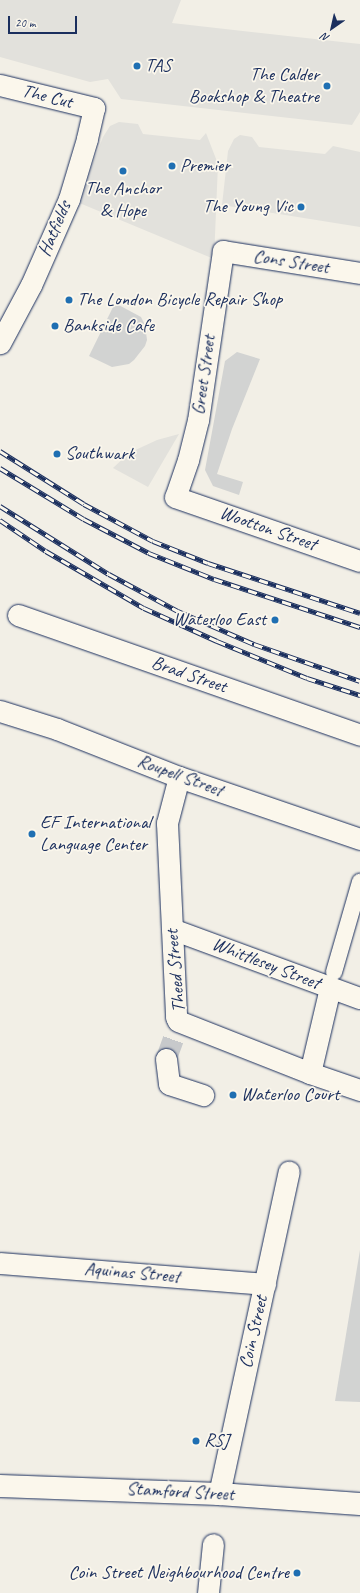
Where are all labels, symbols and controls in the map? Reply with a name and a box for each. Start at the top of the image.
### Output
scale bar [10,8,79,34]
north arrow [312,8,352,48]
text: 20 m [15,15,35,31]
text: N [319,30,332,46]
place label: TAS [145,55,171,77]
marker: TAS [132,61,142,71]
place label: The Calder Bookshop & Theatre [189,64,319,108]
street label: The Cut [20,80,74,114]
marker: The Calder Bookshop & Theatre [322,81,332,91]
place label: Premier [180,155,230,177]
marker: Premier [167,161,177,171]
marker: The Anchor & Hope [118,166,128,176]
place label: The Anchor & Hope [85,178,161,222]
place label: The Young Vic [203,196,293,218]
street label: Hatfields [33,198,77,260]
marker: The Young Vic [296,202,306,212]
street label: Cons Street [251,245,331,279]
place label: The London Bicycle Repair Shop [77,289,283,311]
marker: The London Bicycle Repair Shop [64,295,74,305]
place label: Bankside Cafe [63,315,154,337]
marker: Bankside Cafe [50,321,60,331]
street label: Greet Street [187,333,221,417]
place label: Southwark [65,443,134,465]
marker: Southwark [52,449,62,459]
street label: Wootton Street [217,502,319,556]
place label: Waterloo East [172,609,266,631]
marker: Waterloo East [269,614,281,626]
street label: Brad Street [148,651,230,699]
street label: Roupell Street [134,750,226,802]
place label: EF International Language Center [40,812,151,856]
marker: EF International Language Center [27,829,37,839]
street label: Theed Street [161,928,191,1014]
street label: Whittlesey Street [209,933,323,995]
place label: Waterloo Court [241,1084,339,1106]
marker: Waterloo Court [228,1090,238,1100]
street label: Aquinas Street [83,1257,181,1289]
street label: Coin Street [235,1294,273,1370]
place label: RSJ [204,1430,229,1452]
marker: RSJ [191,1436,201,1446]
street label: Stamford Street [125,1478,235,1506]
place label: Coin Street Neighbourhood Centre [68,1562,289,1584]
marker: Coin Street Neighbourhood Centre [292,1568,302,1578]

